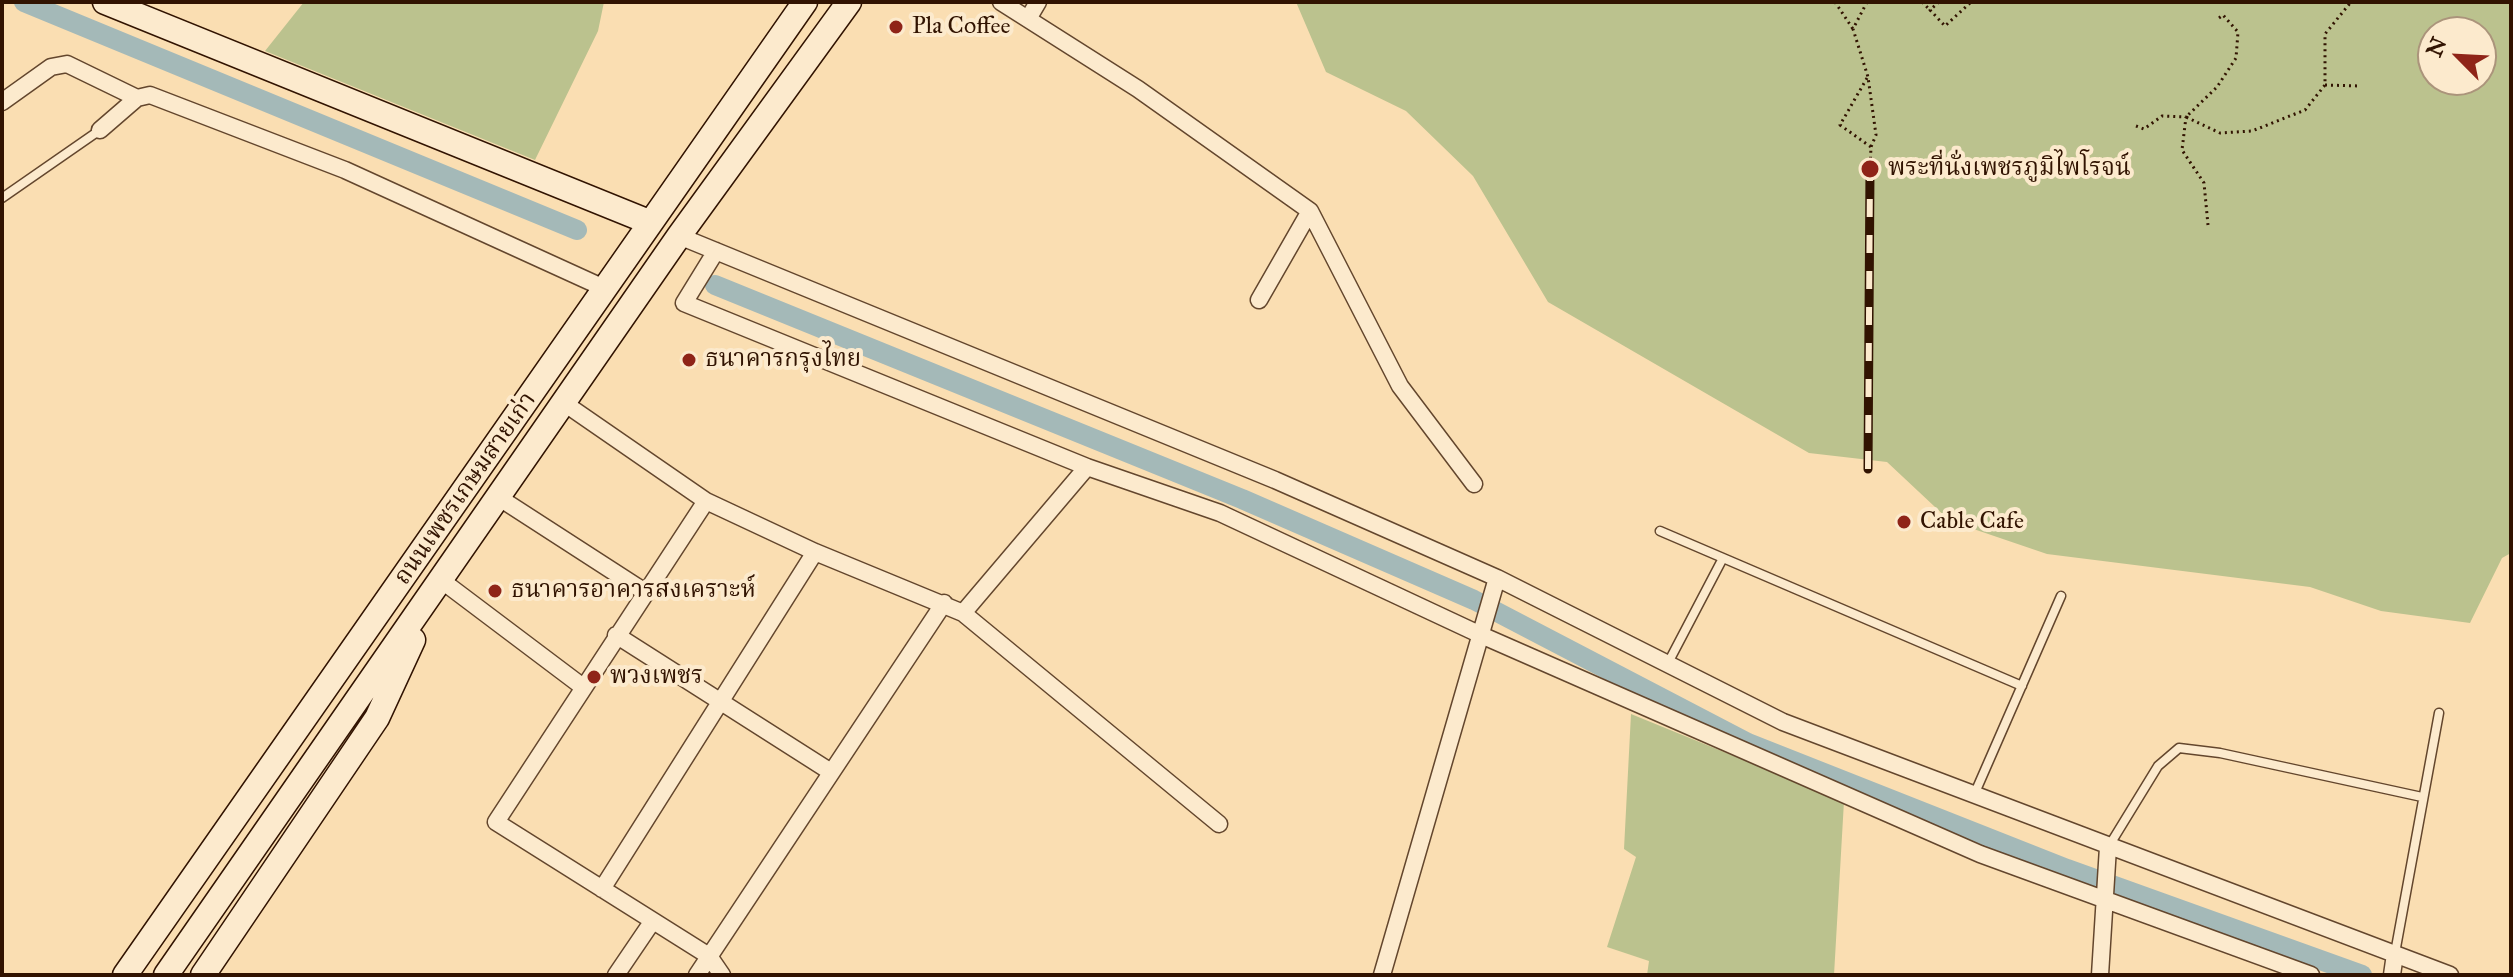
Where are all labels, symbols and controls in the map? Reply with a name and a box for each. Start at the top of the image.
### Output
place label: Pla Coffee [912,13,1011,41]
north arrow [2417,16,2497,96]
marker: Pla Coffee [887,18,905,36]
text: N [2420,33,2453,61]
place label: พระที่นั่งเพชรภูมิไพโรจน์ [1888,155,2131,183]
marker: พระที่นั่งเพชรภูมิไพโรจน์ [1859,158,1881,180]
place label: ธนาคารกรุงไทย [705,346,861,374]
marker: ธนาคารกรุงไทย [680,351,698,369]
street label: ถนนเพชรเกษมสายเก่า [389,387,543,591]
place label: Cable Cafe [1920,508,2024,536]
marker: Cable Cafe [1895,513,1913,531]
place label: ธนาคารอาคารสงเคราะห์ [511,577,755,605]
marker: ธนาคารอาคารสงเคราะห์ [486,582,504,600]
place label: พวงเพชร [610,663,703,691]
marker: พวงเพชร [585,668,603,686]

